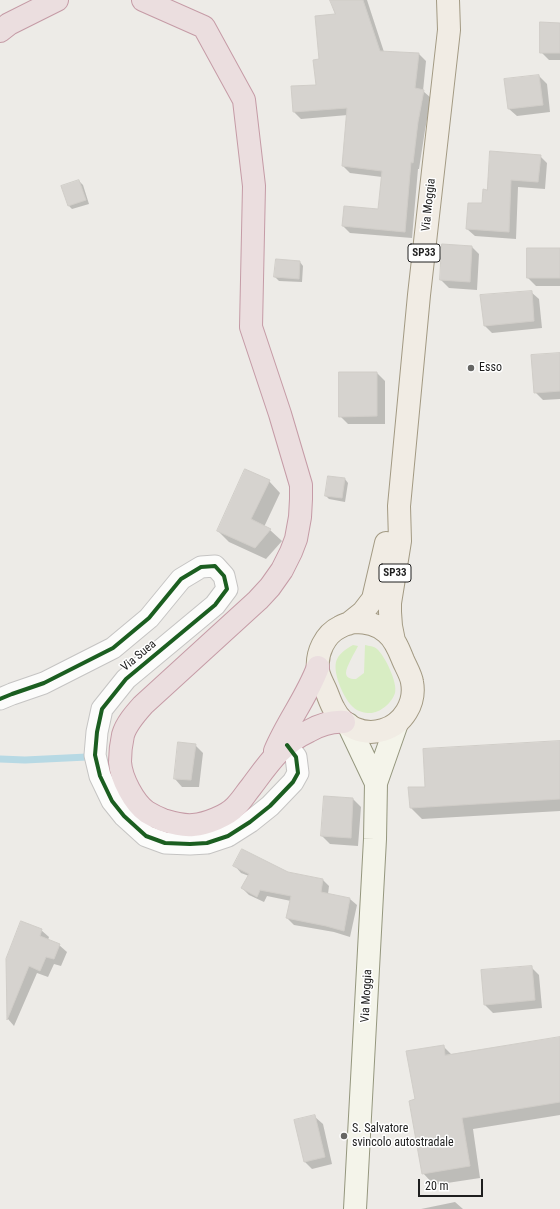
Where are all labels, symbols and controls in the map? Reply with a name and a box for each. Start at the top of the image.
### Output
street label: Via Moggia [419,178,439,232]
road number: SP33 [408,244,440,262]
place label: Esso [479,361,502,375]
marker: Esso [466,363,476,373]
road number: SP33 [379,564,411,582]
street label: Via Suea [119,637,159,675]
street label: Via Moggia [358,969,376,1023]
place label: S. Salvatore svincolo autostradale [352,1122,454,1150]
marker: S. Salvatore svincolo autostradale [339,1131,349,1141]
scale bar [420,1171,485,1197]
text: 20 m [425,1179,449,1193]

